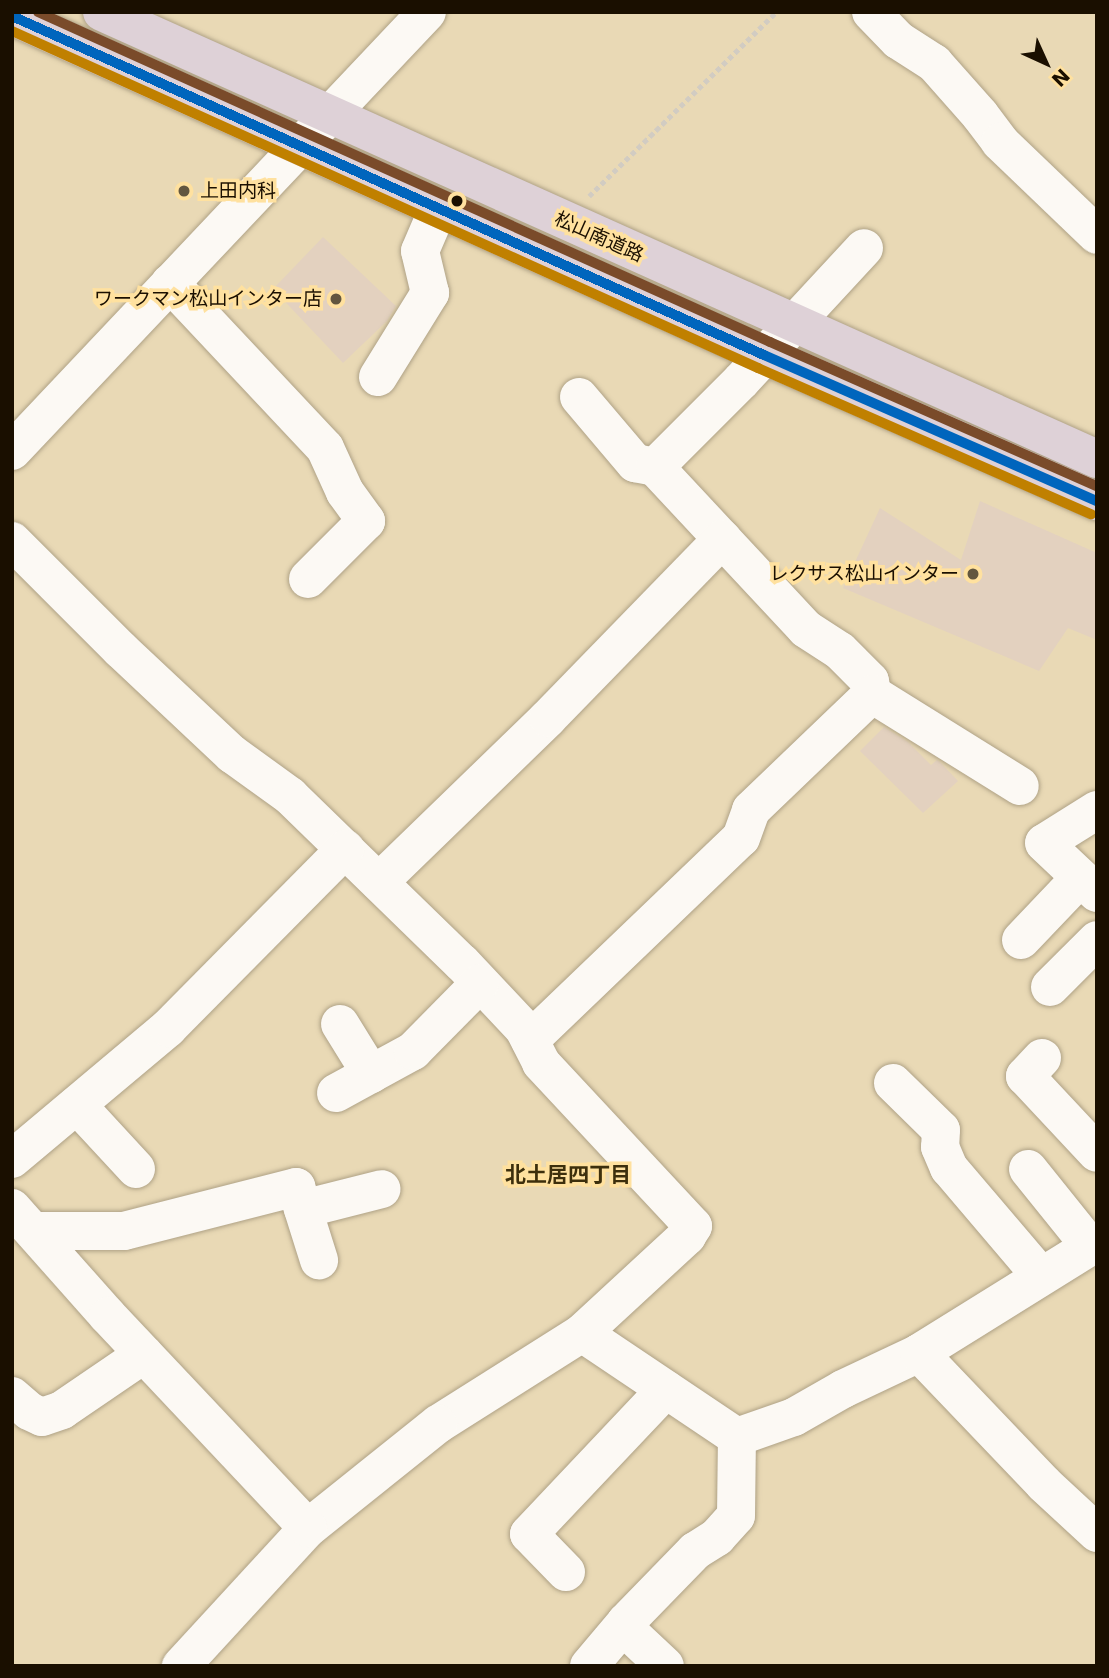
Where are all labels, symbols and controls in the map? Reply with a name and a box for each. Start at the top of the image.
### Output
north arrow [1011,28,1081,98]
text: N [1047,64,1074,91]
place label: 上田内科 [200,180,276,202]
marker: 上田内科 [174,181,194,201]
unlabelled marker [450,194,464,208]
street label: 松山南道路 [551,207,647,267]
place label: ワークマン松山インター店 [94,288,322,310]
marker: ワークマン松山インター店 [328,291,344,307]
place label: レクサス松山インター [769,563,959,585]
marker: レクサス松山インター [965,566,981,582]
district label: 北土居四丁目 [505,1162,631,1188]

